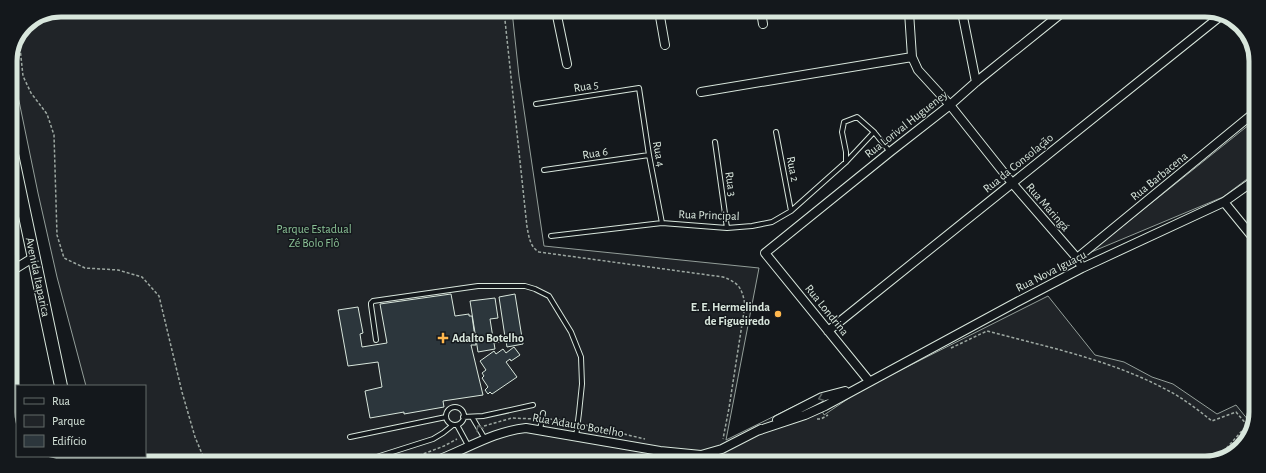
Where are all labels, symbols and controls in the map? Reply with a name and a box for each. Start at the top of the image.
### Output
street label: Rua 5 [573,78,599,94]
street label: Rua Lorival Hugueney [862,88,950,161]
street label: Rua da Consolação [981,131,1055,195]
street label: Rua 4 [651,140,667,168]
street label: Rua 6 [581,145,609,161]
street label: Rua Barbacena [1128,149,1190,203]
street label: Rua 2 [785,155,801,183]
street label: Rua 3 [723,171,739,197]
street label: Rua Maringá [1024,181,1072,234]
street label: Rua Principal [678,208,740,222]
park label: Parque Estadual Zé Bolo Flô [276,223,352,249]
street label: Avenida Itaparica [24,236,52,318]
street label: Rua Nova Iguaçu [1014,248,1088,294]
street label: Rua Londrina [803,282,851,338]
place label: E. E. Hermelinda de Figueiredo [691,301,770,327]
marker: E. E. Hermelinda de Figueiredo [773,309,783,319]
marker: Adalto Botelho [437,332,449,344]
place label: Adalto Botelho [452,332,524,344]
legend [16,385,146,457]
one-way arrow [818,393,825,402]
text: Rua [52,395,71,407]
street label: Rua Adauto Botelho [531,411,625,439]
text: Parque [52,415,85,427]
one-way arrow [476,425,483,432]
text: Edifício [52,435,87,447]

